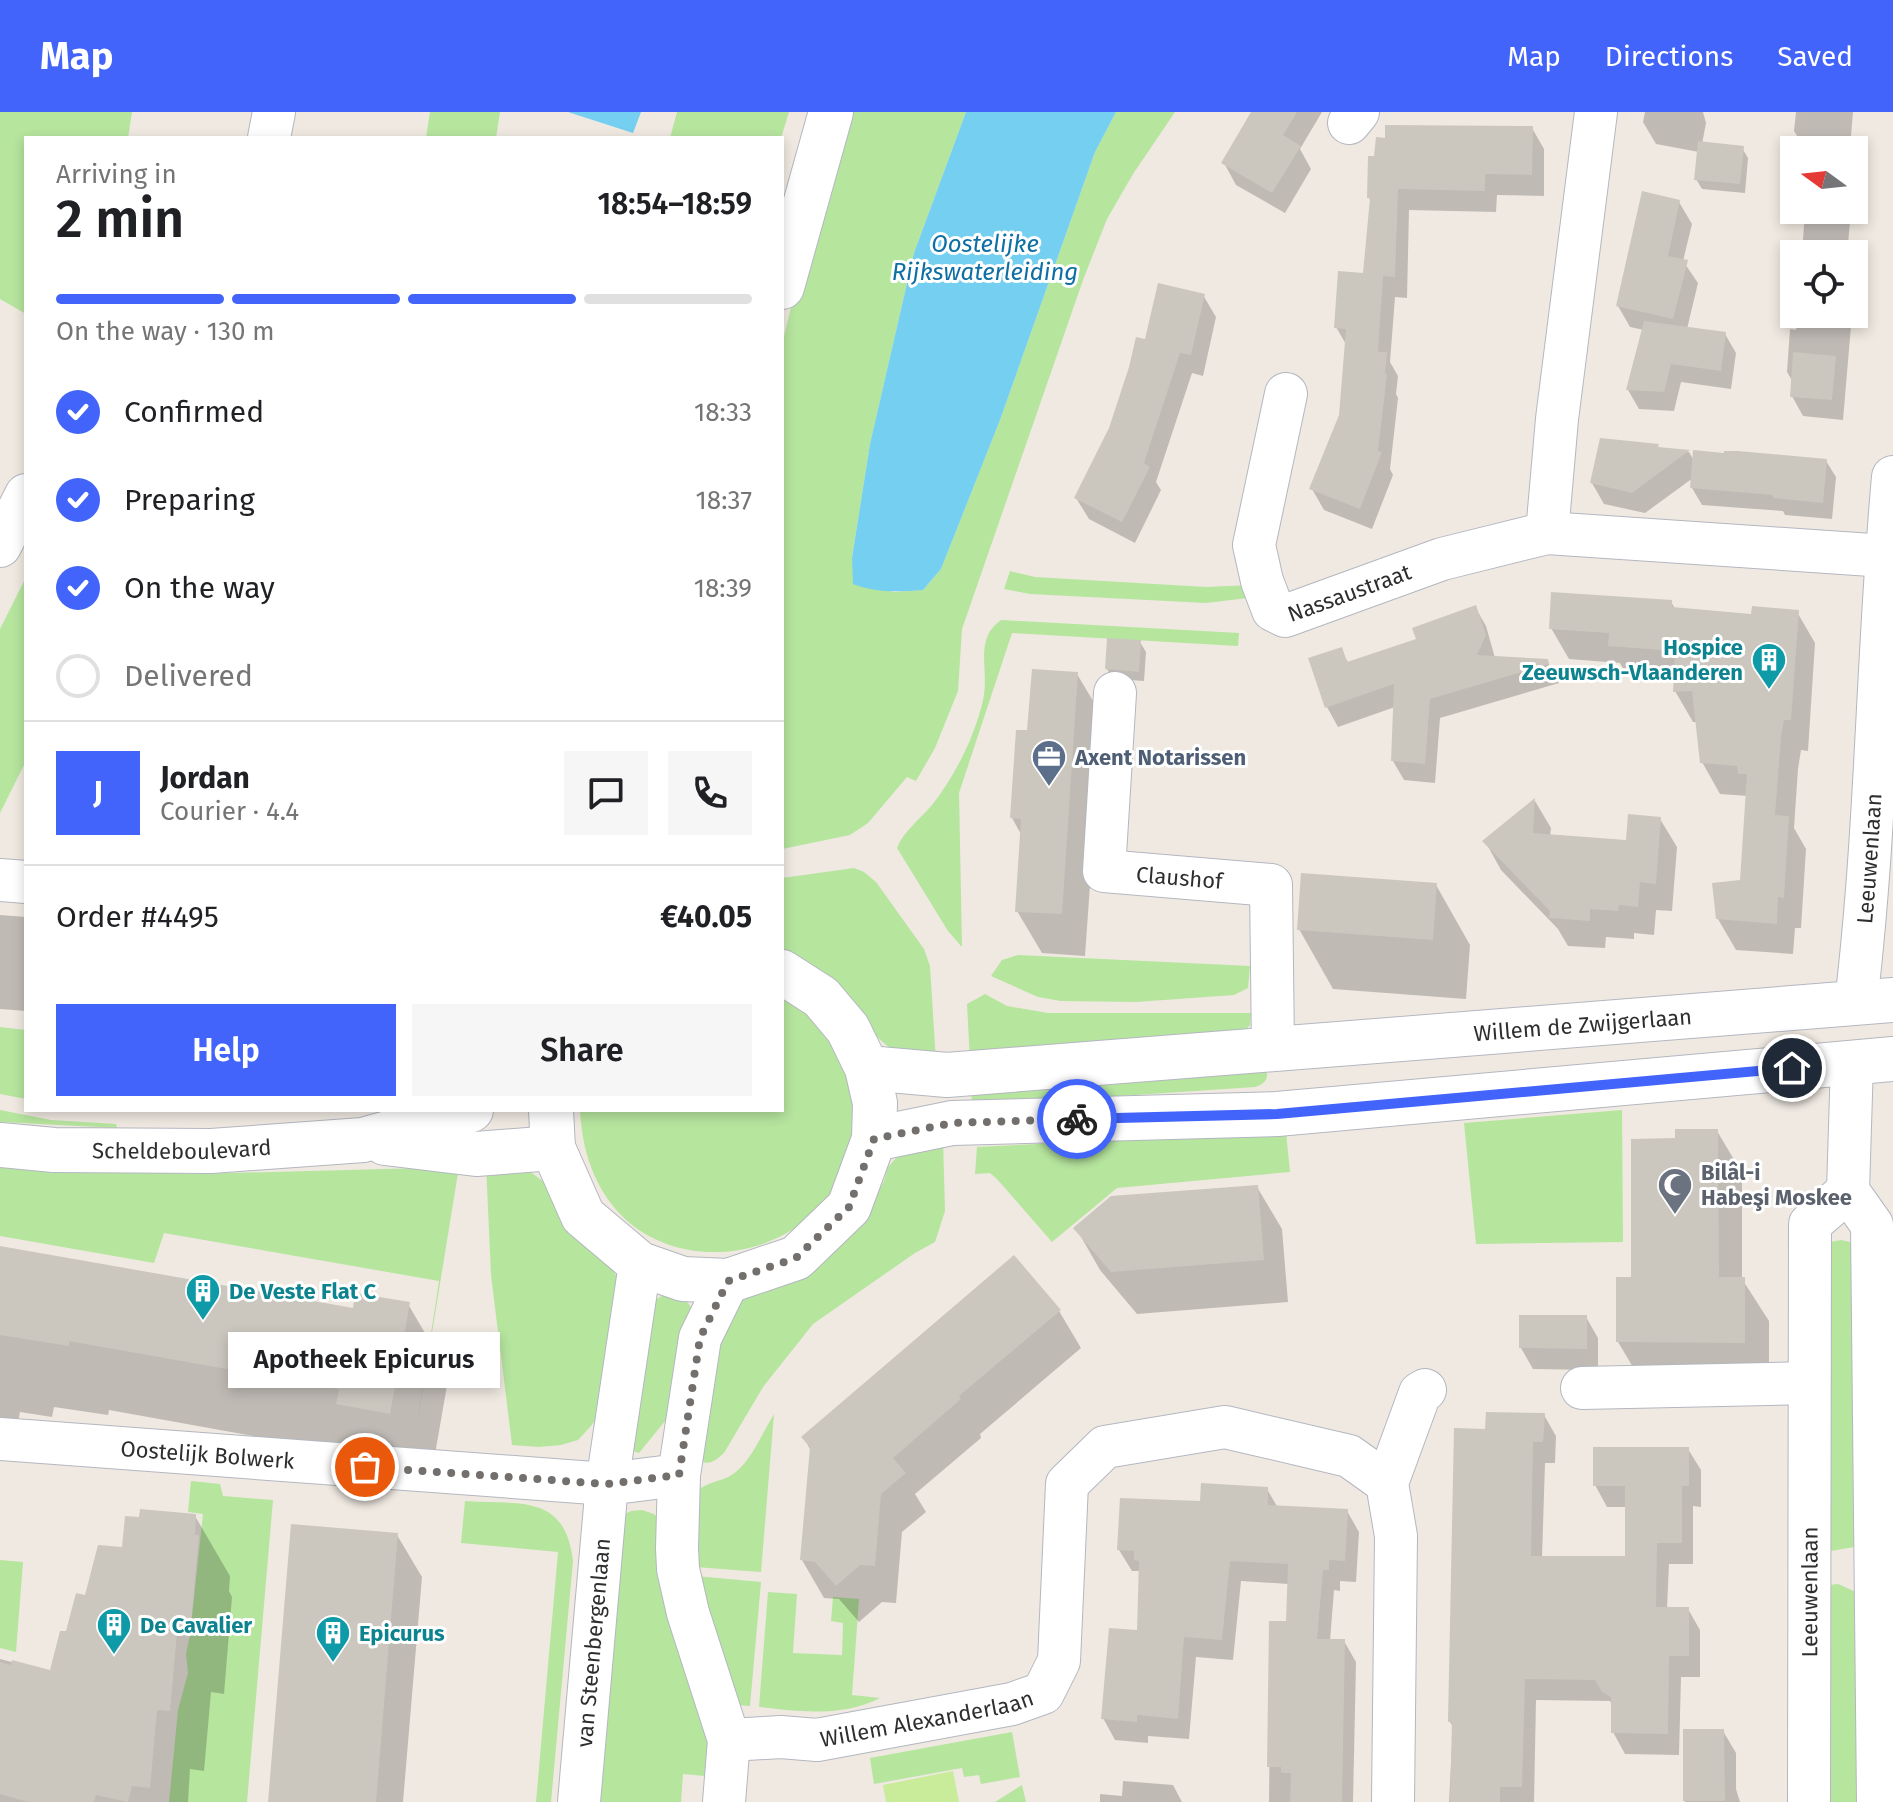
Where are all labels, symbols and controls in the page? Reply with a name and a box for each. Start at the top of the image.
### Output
text: Map [40,33,113,79]
text: Map [1507,40,1561,73]
text: Directions [1605,40,1733,73]
text: Saved [1777,40,1853,73]
north arrow [1780,136,1868,224]
map controls [1780,136,1868,328]
text: Arriving in [56,159,177,190]
text: 18:54–18:59 [597,186,752,222]
text: 2 min [56,188,184,251]
water label: Oostelijke Rijkswaterleiding [892,230,1078,286]
button: locate [1780,240,1868,328]
text: On the way · 130 m [56,316,275,347]
icon: check [56,390,100,434]
text: Confirmed [124,394,264,430]
text: 18:33 [694,397,752,428]
icon: check [56,478,100,522]
text: Preparing [124,482,255,518]
text: 18:37 [696,485,752,516]
street label: Nassaustraat [1284,558,1415,627]
icon: check [56,566,100,610]
text: On the way [124,570,275,606]
text: 18:39 [694,573,752,604]
place label: Hospice Zeeuwsch-Vlaanderen [1522,634,1743,686]
building icon: Hospice Zeeuwsch-Vlaanderen [1750,641,1788,691]
text: Delivered [124,658,253,694]
office icon: Axent Notarissen [1030,738,1068,788]
place label: Axent Notarissen [1074,744,1246,771]
button: chat [564,751,648,835]
button: phone [668,751,752,835]
text: Jordan [160,760,250,796]
text: J [93,775,103,811]
street label: Leeuwenlaan [1851,792,1887,925]
text: Courier · 4.4 [160,796,299,827]
street label: Claushof [1135,860,1225,895]
text: Order #4495 [56,899,219,935]
text: €40.05 [660,899,752,935]
street label: Willem de Zwijgerlaan [1472,1002,1693,1047]
button: Help [56,1004,396,1096]
button: Share [412,1004,752,1096]
pin [1758,1034,1826,1102]
icon: home [1770,1046,1814,1090]
courier [1037,1079,1117,1159]
icon: bike [1055,1097,1099,1141]
street label: Scheldeboulevard [92,1133,272,1165]
place label: Bilâl-i Habeşi Moskee [1701,1159,1852,1211]
mosque icon: Bilâl-i Habeşi Moskee [1656,1166,1694,1216]
building icon: De Veste Flat C [184,1272,222,1322]
place label: De Veste Flat C [229,1278,377,1305]
callout: Apotheek Epicurus [229,1331,501,1387]
text: Apotheek Epicurus [253,1344,475,1375]
pin [331,1433,399,1501]
street label: Oostelijk Bolwerk [120,1434,296,1474]
icon: bag [343,1445,387,1489]
street label: Leeuwenlaan [1796,1526,1823,1658]
street label: van Steenbergenlaan [570,1537,616,1748]
building icon: De Cavalier [95,1606,133,1656]
place label: De Cavalier [140,1612,252,1639]
building icon: Epicurus [314,1614,352,1664]
place label: Epicurus [359,1620,445,1647]
street label: Willem Alexanderlaan [818,1684,1037,1753]

